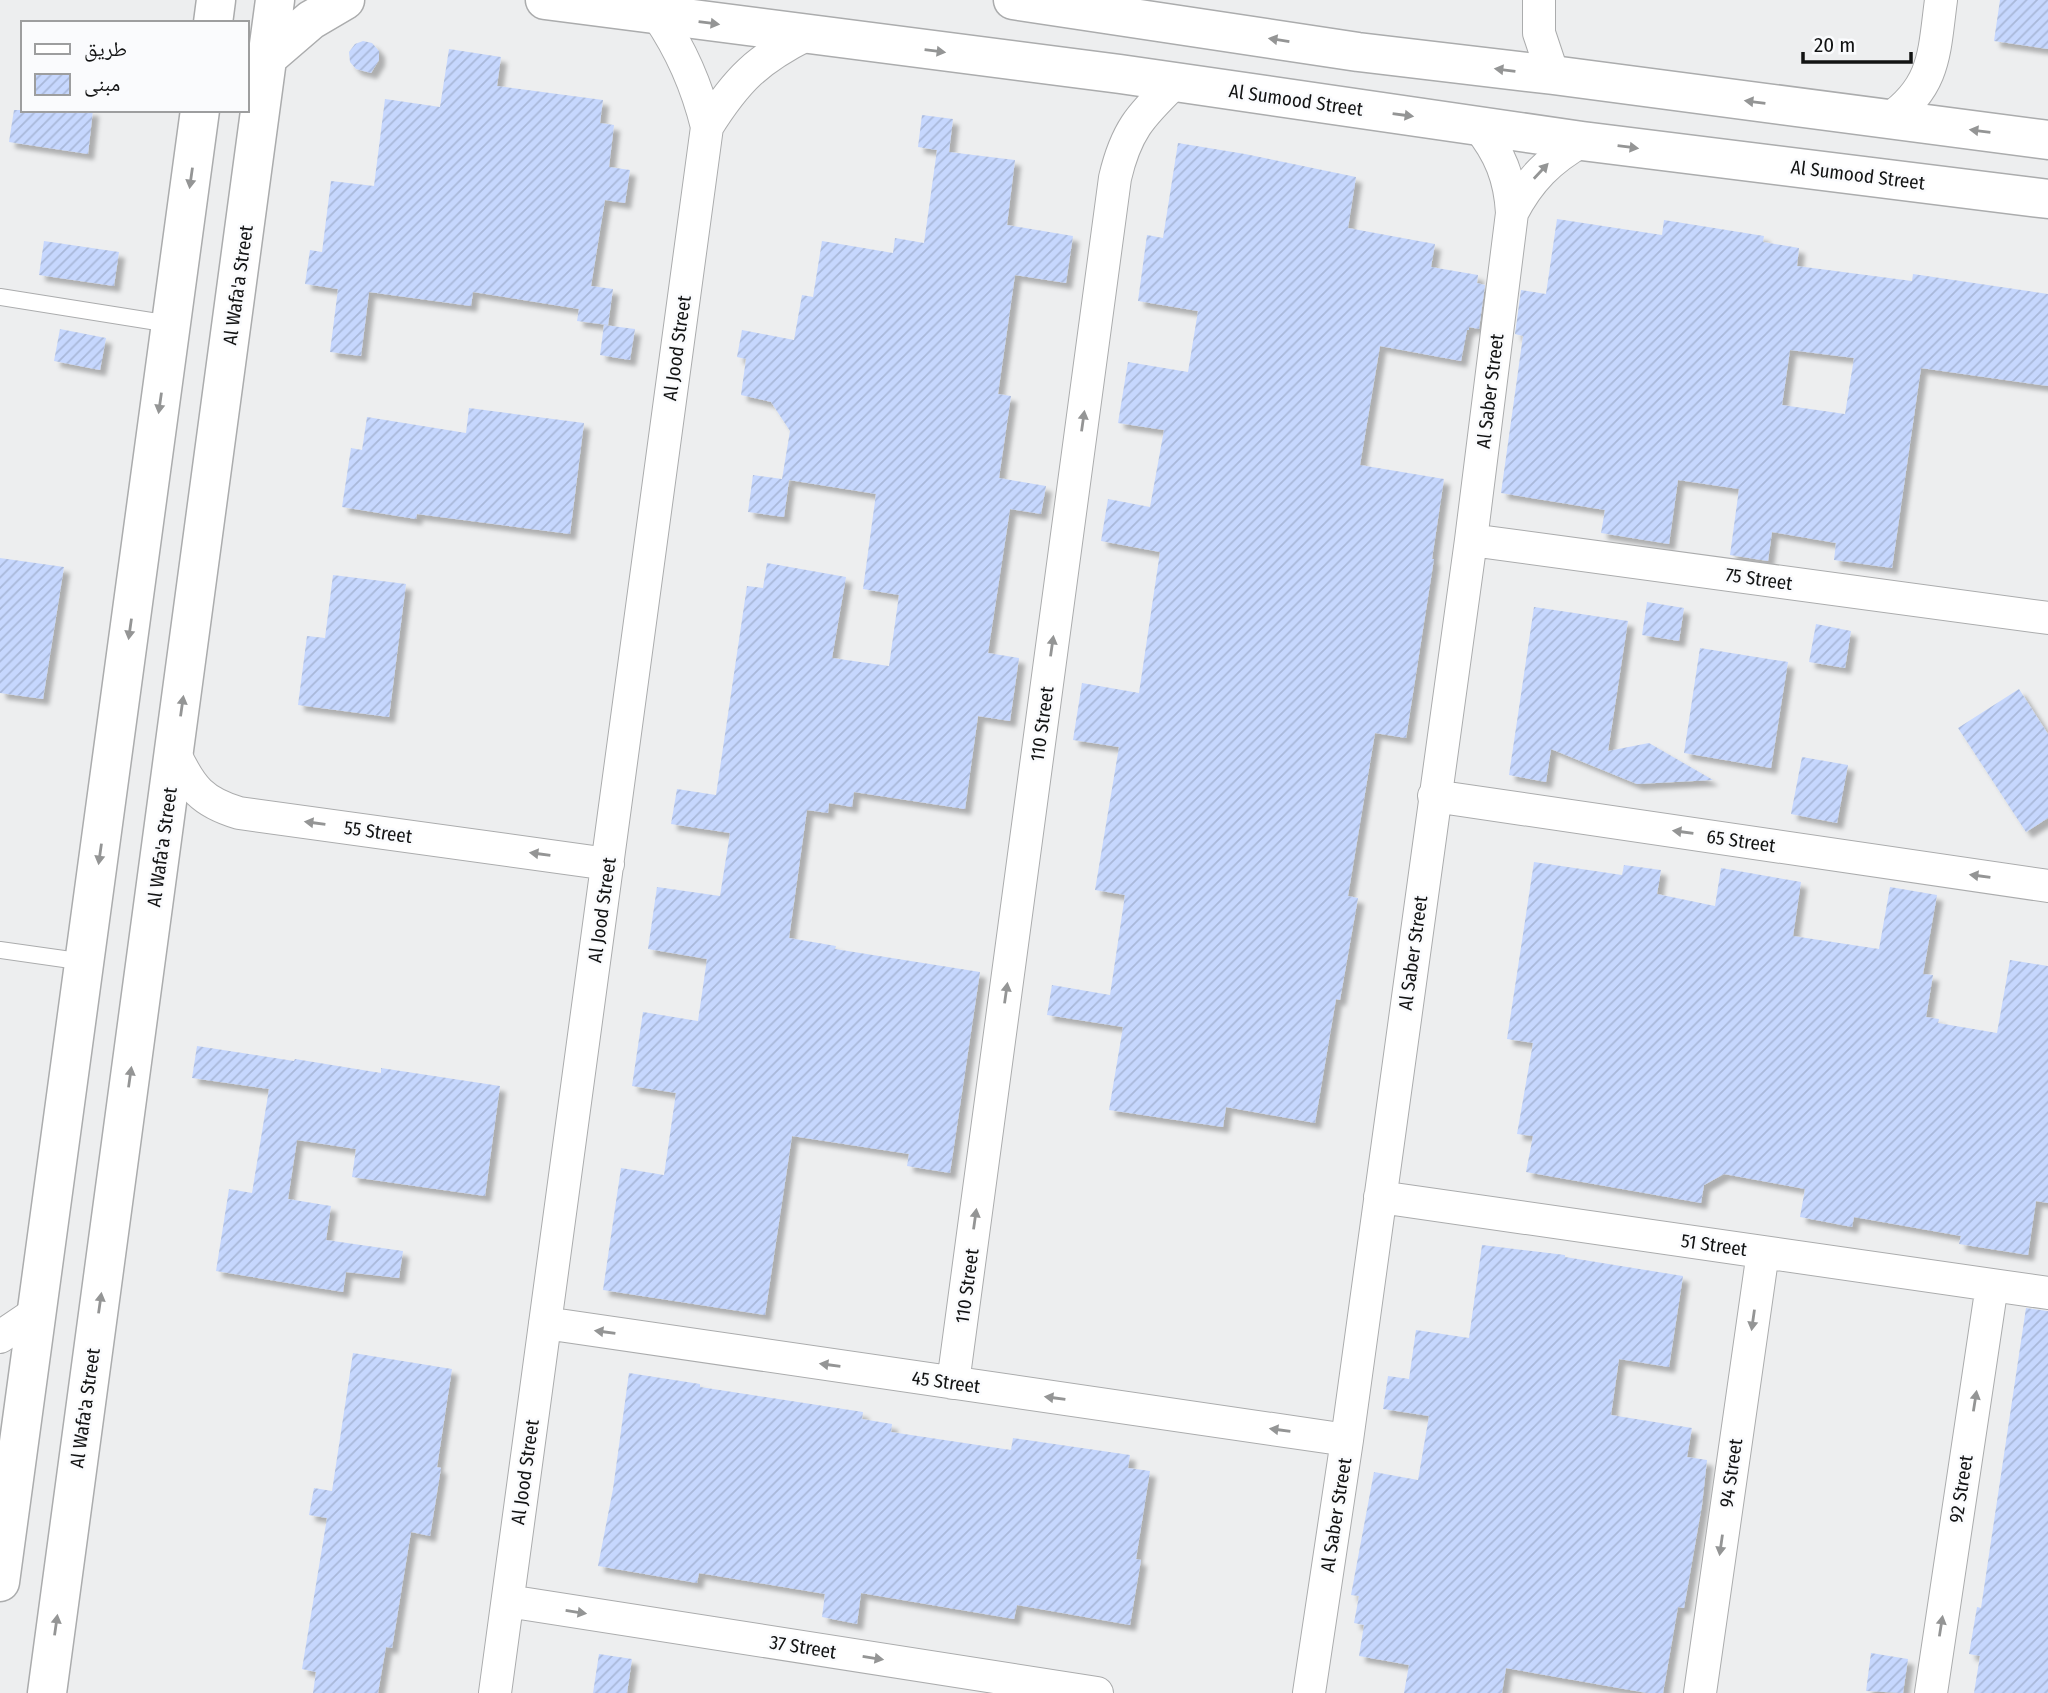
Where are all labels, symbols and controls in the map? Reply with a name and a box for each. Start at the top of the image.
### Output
one-way arrow [698,17,720,28]
legend [21,21,248,112]
scale bar [1803,21,1912,65]
text: 20 m [1814,32,1855,58]
one-way arrow [1268,34,1290,45]
text: طريق [84,36,127,62]
one-way arrow [924,45,946,56]
one-way arrow [1494,64,1516,75]
text: مبنى [84,71,120,97]
street label: Al Sumood Street [1228,79,1365,121]
one-way arrow [1744,96,1766,107]
one-way arrow [1392,110,1414,121]
one-way arrow [1969,125,1991,136]
one-way arrow [1618,141,1640,152]
street label: Al Sumood Street [1790,155,1927,195]
one-way arrow [1533,162,1549,180]
one-way arrow [185,167,196,189]
street label: Al Wafa'a Street [218,223,258,347]
street label: Al Jood Street [658,293,696,402]
street label: Al Saber Street [1472,331,1509,450]
one-way arrow [154,392,165,414]
one-way arrow [1077,410,1088,432]
street label: 75 Street [1724,563,1795,595]
one-way arrow [124,618,135,640]
one-way arrow [1047,635,1058,657]
street label: 110 Street [1025,684,1059,763]
one-way arrow [176,695,187,717]
street label: Al Wafa'a Street [142,785,182,909]
street label: 55 Street [342,816,414,848]
one-way arrow [304,817,326,828]
street label: 65 Street [1705,825,1778,857]
one-way arrow [1672,826,1694,837]
one-way arrow [94,843,105,865]
one-way arrow [529,849,551,860]
street label: Al Jood Street [583,855,621,964]
one-way arrow [1969,870,1991,881]
street label: Al Saber Street [1394,893,1433,1012]
one-way arrow [1000,982,1011,1004]
one-way arrow [125,1066,136,1088]
one-way arrow [970,1207,981,1229]
street label: 51 Street [1680,1229,1749,1261]
street label: 110 Street [950,1246,984,1325]
one-way arrow [94,1292,105,1314]
one-way arrow [1747,1309,1758,1331]
one-way arrow [593,1326,615,1337]
street label: Al Wafa'a Street [65,1346,105,1470]
one-way arrow [818,1359,840,1370]
street label: 45 Street [910,1366,982,1398]
one-way arrow [1970,1389,1981,1411]
one-way arrow [1044,1392,1066,1403]
street label: Al Jood Street [506,1417,544,1526]
one-way arrow [1269,1424,1291,1435]
street label: 94 Street [1715,1436,1747,1509]
street label: 92 Street [1944,1453,1978,1525]
street label: Al Saber Street [1316,1455,1357,1574]
one-way arrow [1715,1534,1726,1556]
one-way arrow [565,1607,587,1618]
one-way arrow [51,1614,62,1636]
one-way arrow [1936,1614,1947,1636]
street label: 37 Street [768,1630,839,1664]
one-way arrow [862,1653,884,1664]

